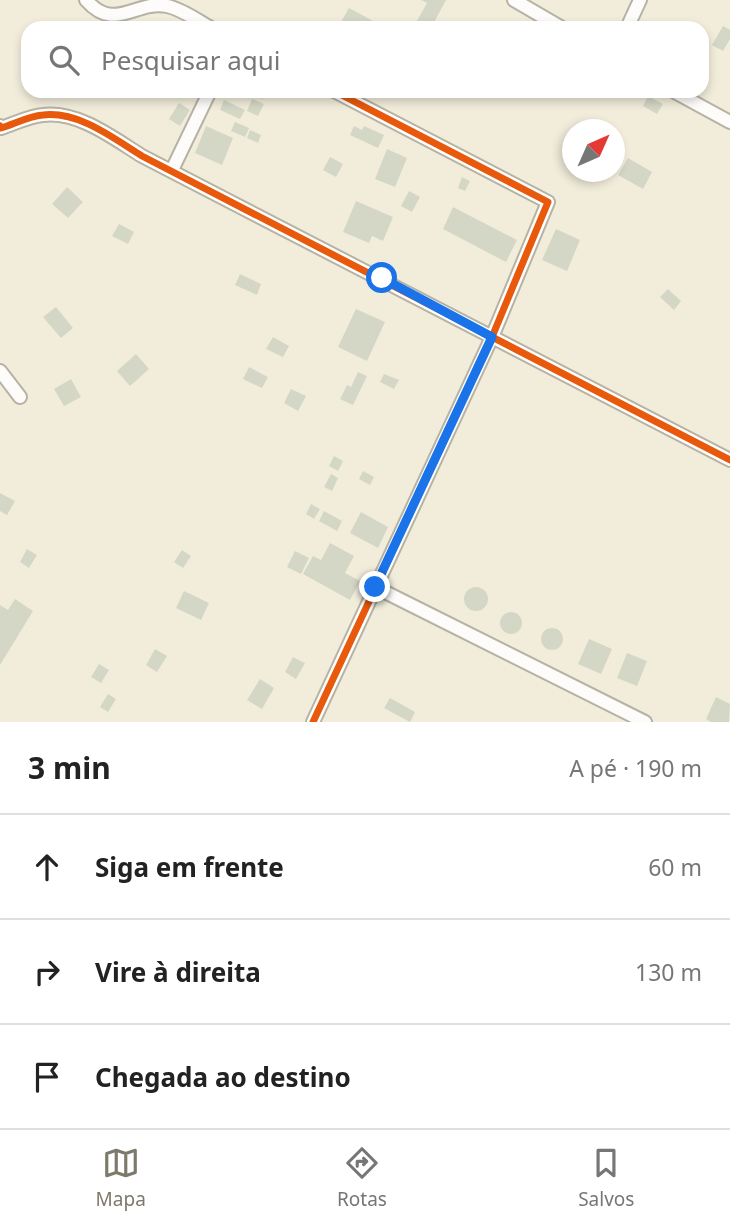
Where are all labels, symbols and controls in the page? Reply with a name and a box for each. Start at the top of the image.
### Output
search box [21,21,709,98]
icon: search [45,41,83,79]
text: Pesquisar aqui [101,42,281,78]
north arrow [562,119,625,182]
route start [366,262,397,293]
route end [359,571,390,602]
text: 3 min [28,747,111,788]
text: A pé · 190 m [569,752,702,784]
icon: ahead [28,848,66,886]
text: Siga em frente [95,849,284,885]
text: 60 m [648,851,702,883]
icon: right [28,953,66,991]
text: Vire à direita [95,954,261,990]
text: 130 m [635,956,702,988]
icon: arrive [28,1058,66,1096]
text: Chegada ao destino [95,1059,351,1095]
tab: Mapa [96,1144,146,1212]
tab: Rotas [337,1144,387,1212]
tab: Salvos [578,1144,634,1212]

